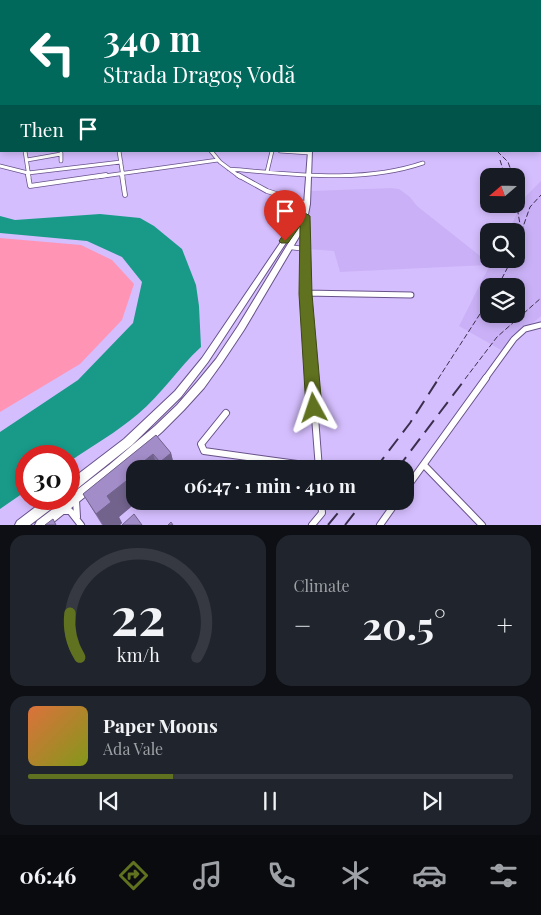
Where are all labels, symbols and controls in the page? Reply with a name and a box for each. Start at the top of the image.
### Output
text: 340 m [103,14,201,61]
icon: left [20,20,85,85]
text: Strada Dragoș Vodă [103,59,295,89]
icon: arrive [74,115,102,143]
text: Then [20,116,64,142]
north arrow [480,168,525,212]
map controls [480,168,525,323]
pin [264,190,306,241]
icon: arrive [271,197,299,225]
button: search [480,223,525,268]
button: layers [480,278,525,323]
position arrow [287,381,339,433]
speed limit sign: 30 [15,445,80,510]
text: 06:47 · 1 min · 410 m [184,472,356,498]
text: Climate [294,575,350,596]
text: 22 [111,580,165,649]
text: 20.5° [362,599,446,650]
text: − [294,606,312,643]
text: + [497,606,513,643]
text: km/h [116,643,160,666]
text: Paper Moons [103,712,218,738]
text: Ada Vale [103,738,163,759]
icon: previous [95,787,123,815]
icon: pause [256,787,284,815]
icon: next [418,787,446,815]
icon: directions [116,858,151,893]
icon: music [190,858,225,893]
icon: phone [264,858,299,893]
icon: climate [338,858,373,893]
icon: car [412,858,447,893]
icon: filters [486,858,521,893]
text: 06:46 [20,860,76,890]

